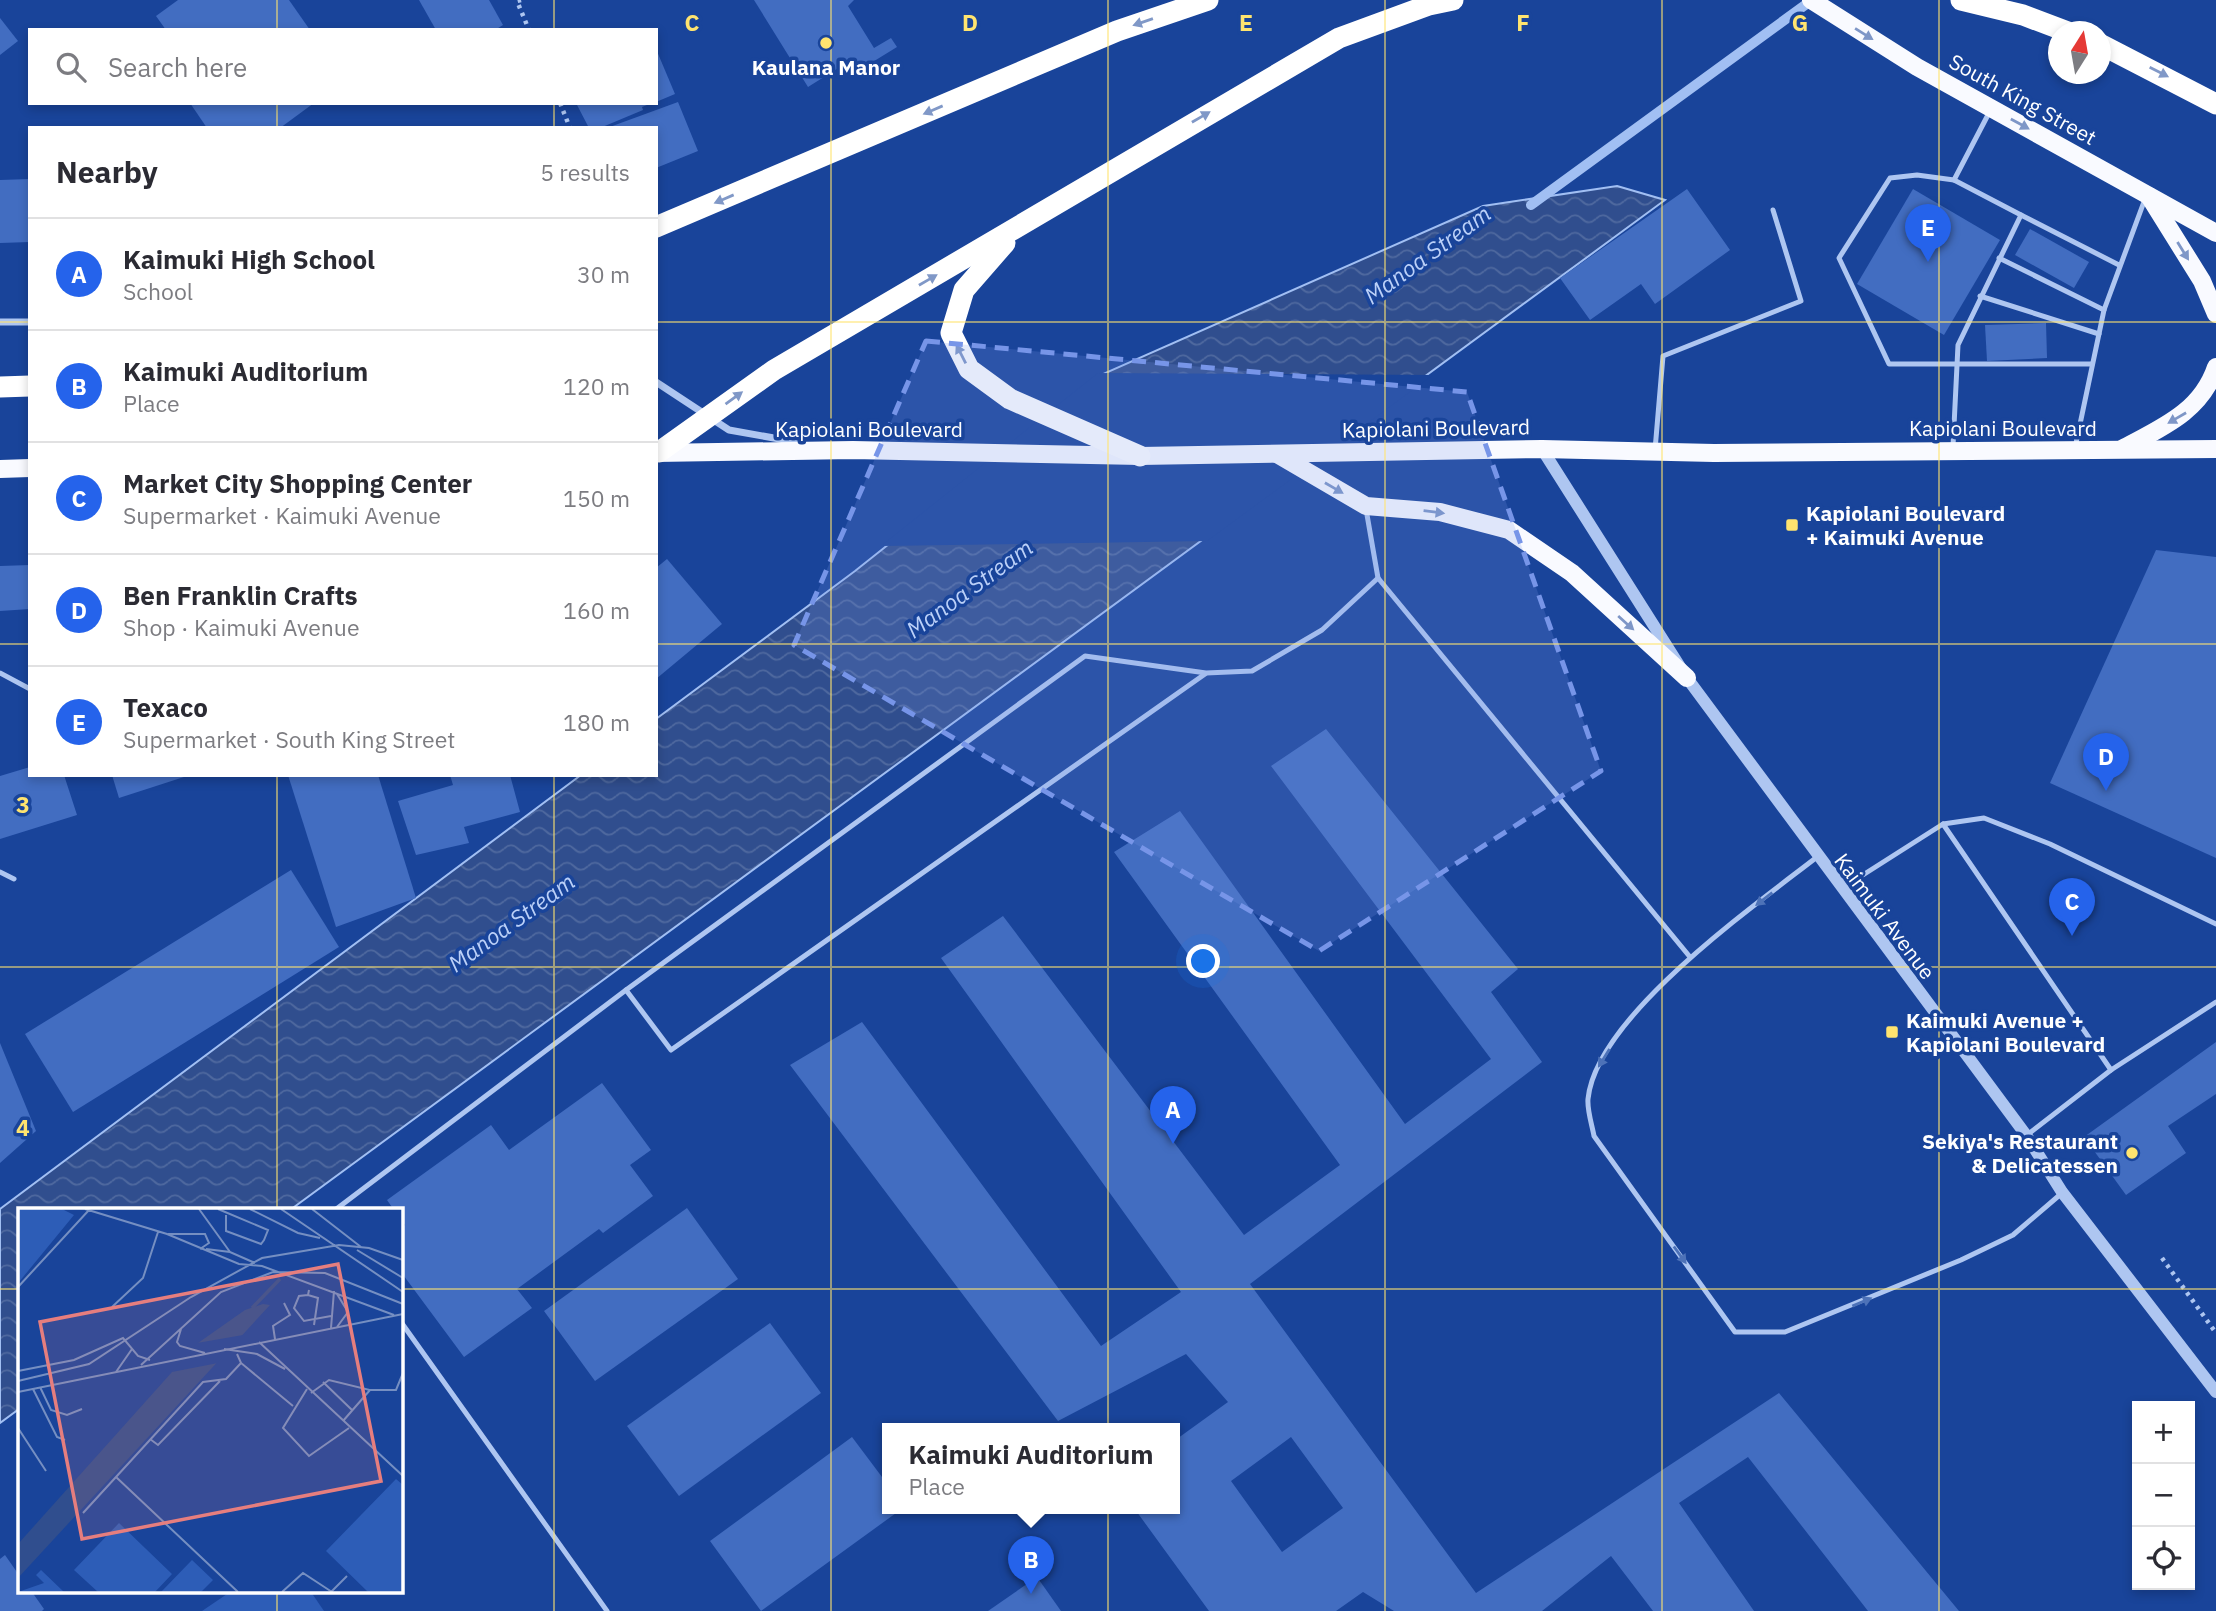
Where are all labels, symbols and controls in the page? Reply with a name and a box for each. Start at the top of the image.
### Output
text: C [685,7,700,37]
text: D [962,7,978,37]
text: E [1239,7,1253,37]
text: F [1516,7,1530,37]
text: G [1792,7,1808,37]
one-way arrow [1133,17,1154,28]
north arrow [2048,21,2111,84]
one-way arrow [1854,27,1874,40]
search box [28,28,658,105]
marker: Kaulana Manor [818,35,834,51]
street label: South King Street [1944,47,2102,151]
icon: search [52,48,90,86]
text: Search here [108,50,247,84]
place label: Kaulana Manor [752,53,901,81]
one-way arrow [2149,67,2169,78]
one-way arrow [923,105,944,116]
one-way arrow [1191,111,1210,123]
one-way arrow [2010,118,2030,130]
text: Nearby [56,152,158,191]
text: 5 results [540,157,630,187]
one-way arrow [713,193,734,204]
water label: Manoa Stream [1358,198,1496,310]
pin: E [1905,204,1951,262]
one-way arrow [2177,241,2190,261]
text: Kaimuki High School [123,242,375,276]
text: A [71,259,87,289]
text: 30 m [577,259,630,289]
one-way arrow [919,274,938,286]
text: School [123,276,193,306]
one-way arrow [956,344,967,364]
text: Kaimuki Auditorium [123,354,368,388]
text: B [71,371,87,401]
text: 120 m [563,371,630,401]
text: Place [123,388,180,418]
one-way arrow [725,391,743,405]
street label: Kapiolani Boulevard [1342,412,1530,444]
one-way arrow [2168,412,2187,424]
street label: Kapiolani Boulevard [1909,414,2097,442]
street label: Kapiolani Boulevard [775,415,963,443]
text: Market City Shopping Center [123,466,472,500]
one-way arrow [1325,481,1344,494]
text: C [72,483,86,513]
text: 150 m [563,483,630,513]
place label: Kapiolani Boulevard + Kaimuki Avenue [1806,499,2005,551]
text: Supermarket · Kaimuki Avenue [123,500,441,530]
one-way arrow [1423,506,1445,517]
marker: Kapiolani Boulevard + Kaimuki Avenue [1784,517,1800,533]
water label: Manoa Stream [900,532,1038,644]
text: Ben Franklin Crafts [123,578,358,612]
text: D [71,595,87,625]
text: 160 m [563,595,630,625]
text: Shop · Kaimuki Avenue [123,612,360,642]
one-way arrow [1618,614,1635,630]
text: Texaco [123,690,208,724]
text: E [72,707,86,737]
text: 180 m [563,707,630,737]
text: Supermarket · South King Street [123,724,455,754]
pin: D [2083,733,2129,791]
text: 3 [16,789,30,819]
street label: Kaimuki Avenue [1828,847,1942,985]
water label: Manoa Stream [442,866,580,978]
pin: C [2049,878,2095,936]
one-way arrow [1755,891,1772,906]
your location [1186,944,1220,978]
place label: Kaimuki Avenue + Kapiolani Boulevard [1906,1006,2105,1058]
marker: Kaimuki Avenue + Kapiolani Boulevard [1884,1024,1900,1040]
one-way arrow [1597,1049,1610,1068]
pin: A [1150,1086,1196,1144]
text: 4 [16,1112,30,1142]
place label: Sekiya's Restaurant & Delicatessen [1922,1127,2118,1179]
marker: Sekiya's Restaurant & Delicatessen [2124,1145,2140,1161]
inset map [18,1208,402,1594]
one-way arrow [1672,1245,1687,1263]
one-way arrow [1851,1296,1872,1307]
map controls [2132,1401,2195,1590]
button: + [2132,1401,2195,1464]
popup [882,1423,1180,1514]
text: Kaimuki Auditorium [908,1437,1154,1471]
button: − [2132,1464,2195,1527]
text: Place [908,1471,965,1501]
button: locate [2132,1527,2195,1590]
pin: B [1008,1536,1054,1594]

